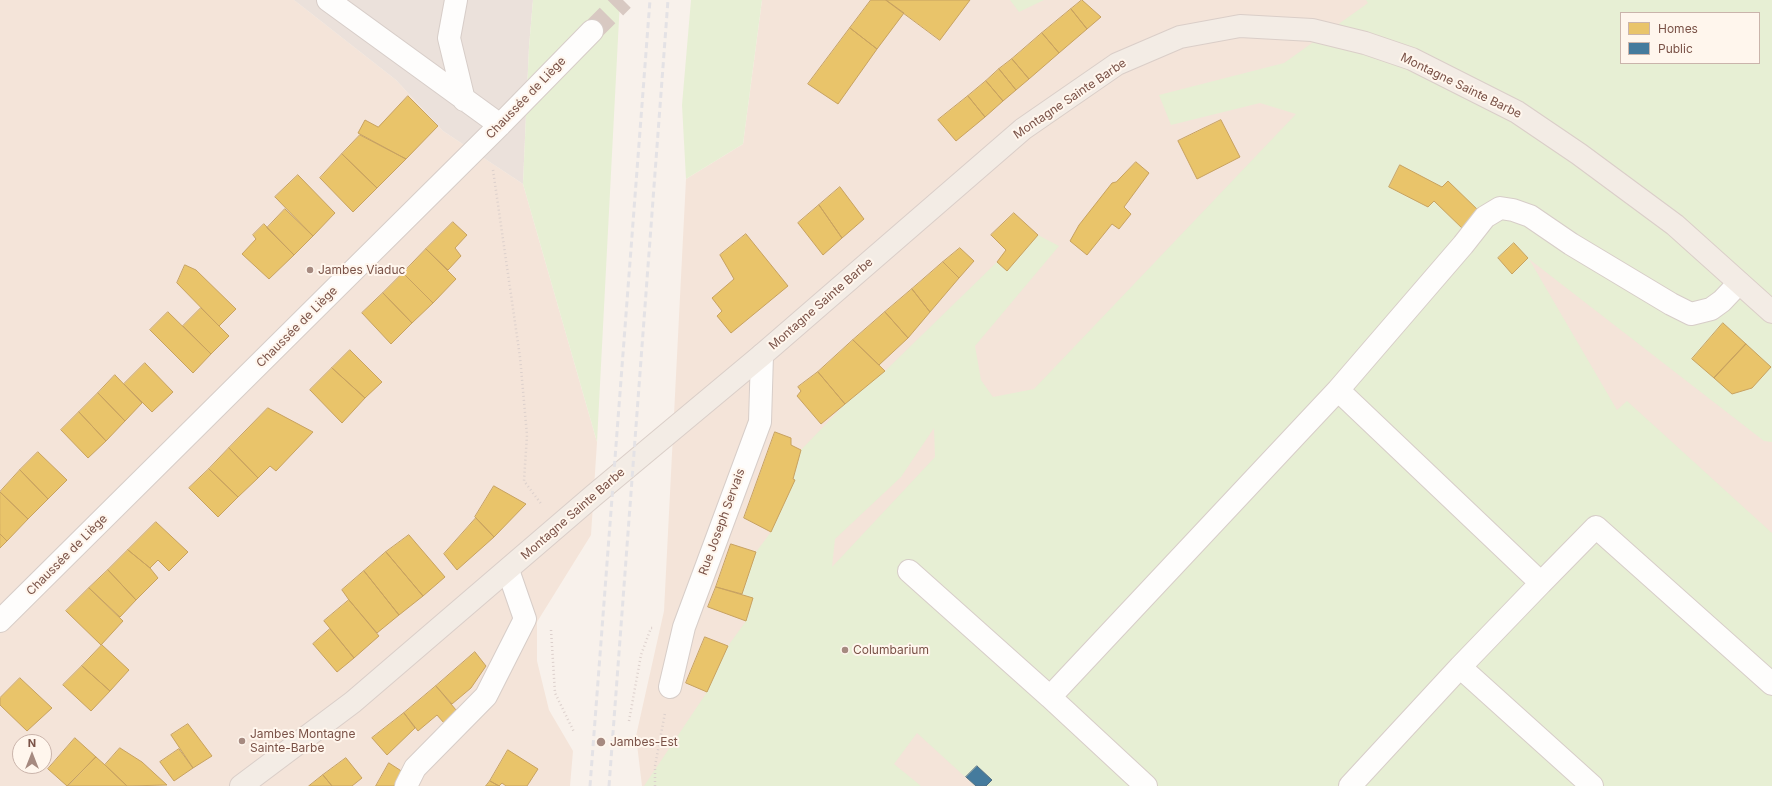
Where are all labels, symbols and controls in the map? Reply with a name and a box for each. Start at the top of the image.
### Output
legend [1620,12,1760,64]
text: Homes [1658,21,1698,36]
text: Public [1658,41,1693,56]
street label: Montagne Sainte Barbe [1398,50,1524,122]
street label: Chaussée de Liège [483,54,569,142]
street label: Montagne Sainte Barbe [1011,56,1129,142]
street label: Montagne Sainte Barbe [766,255,876,353]
place label: Jambes Viaduc [318,263,405,277]
marker: Jambes Viaduc [305,265,315,275]
street label: Chaussée de Liège [254,284,340,370]
street label: Montagne Sainte Barbe [518,465,628,563]
street label: Rue Joseph Servais [696,467,748,577]
street label: Chaussée de Liège [24,512,110,598]
place label: Columbarium [853,643,929,657]
marker: Columbarium [840,645,850,655]
place label: Jambes Montagne Sainte-Barbe [250,727,355,755]
north arrow [12,734,52,774]
place label: Jambes-Est [610,735,678,749]
text: N [28,736,36,750]
marker: Jambes Montagne Sainte-Barbe [237,736,247,746]
marker: Jambes-Est [595,736,607,748]

